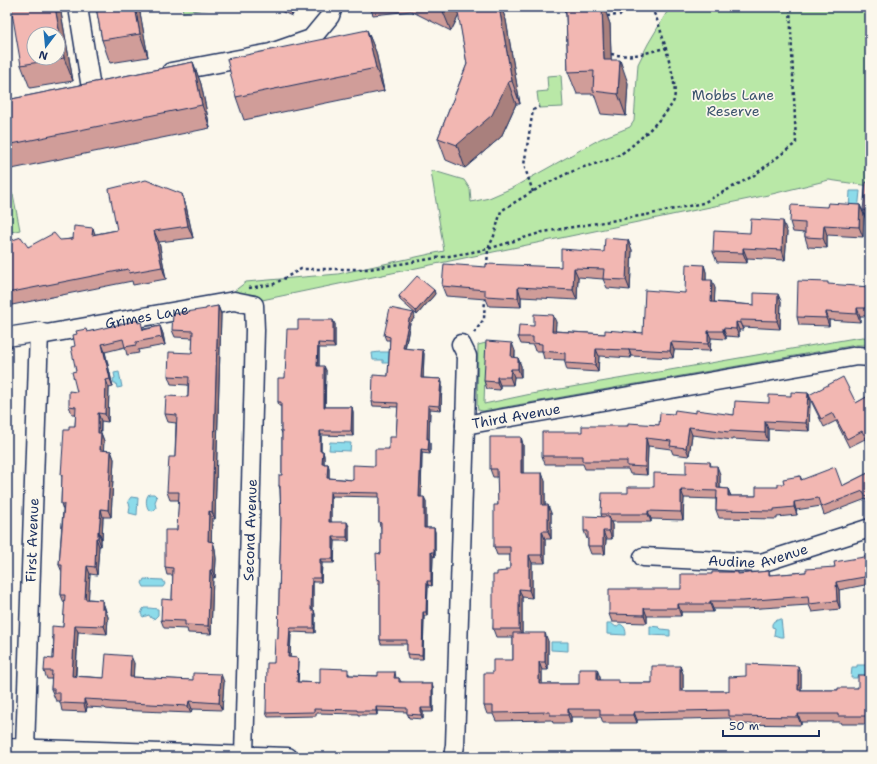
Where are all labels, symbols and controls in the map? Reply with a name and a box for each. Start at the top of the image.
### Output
north arrow [26,26,66,66]
text: N [37,47,50,64]
park label: Mobbs Lane Reserve [692,86,774,120]
street label: Grimes Lane [104,300,190,332]
street label: Third Avenue [471,399,562,433]
street label: Second Avenue [239,479,261,581]
street label: First Avenue [22,498,42,583]
street label: Audine Avenue [708,540,810,572]
scale bar [723,712,819,738]
text: 50 m [729,718,759,734]

